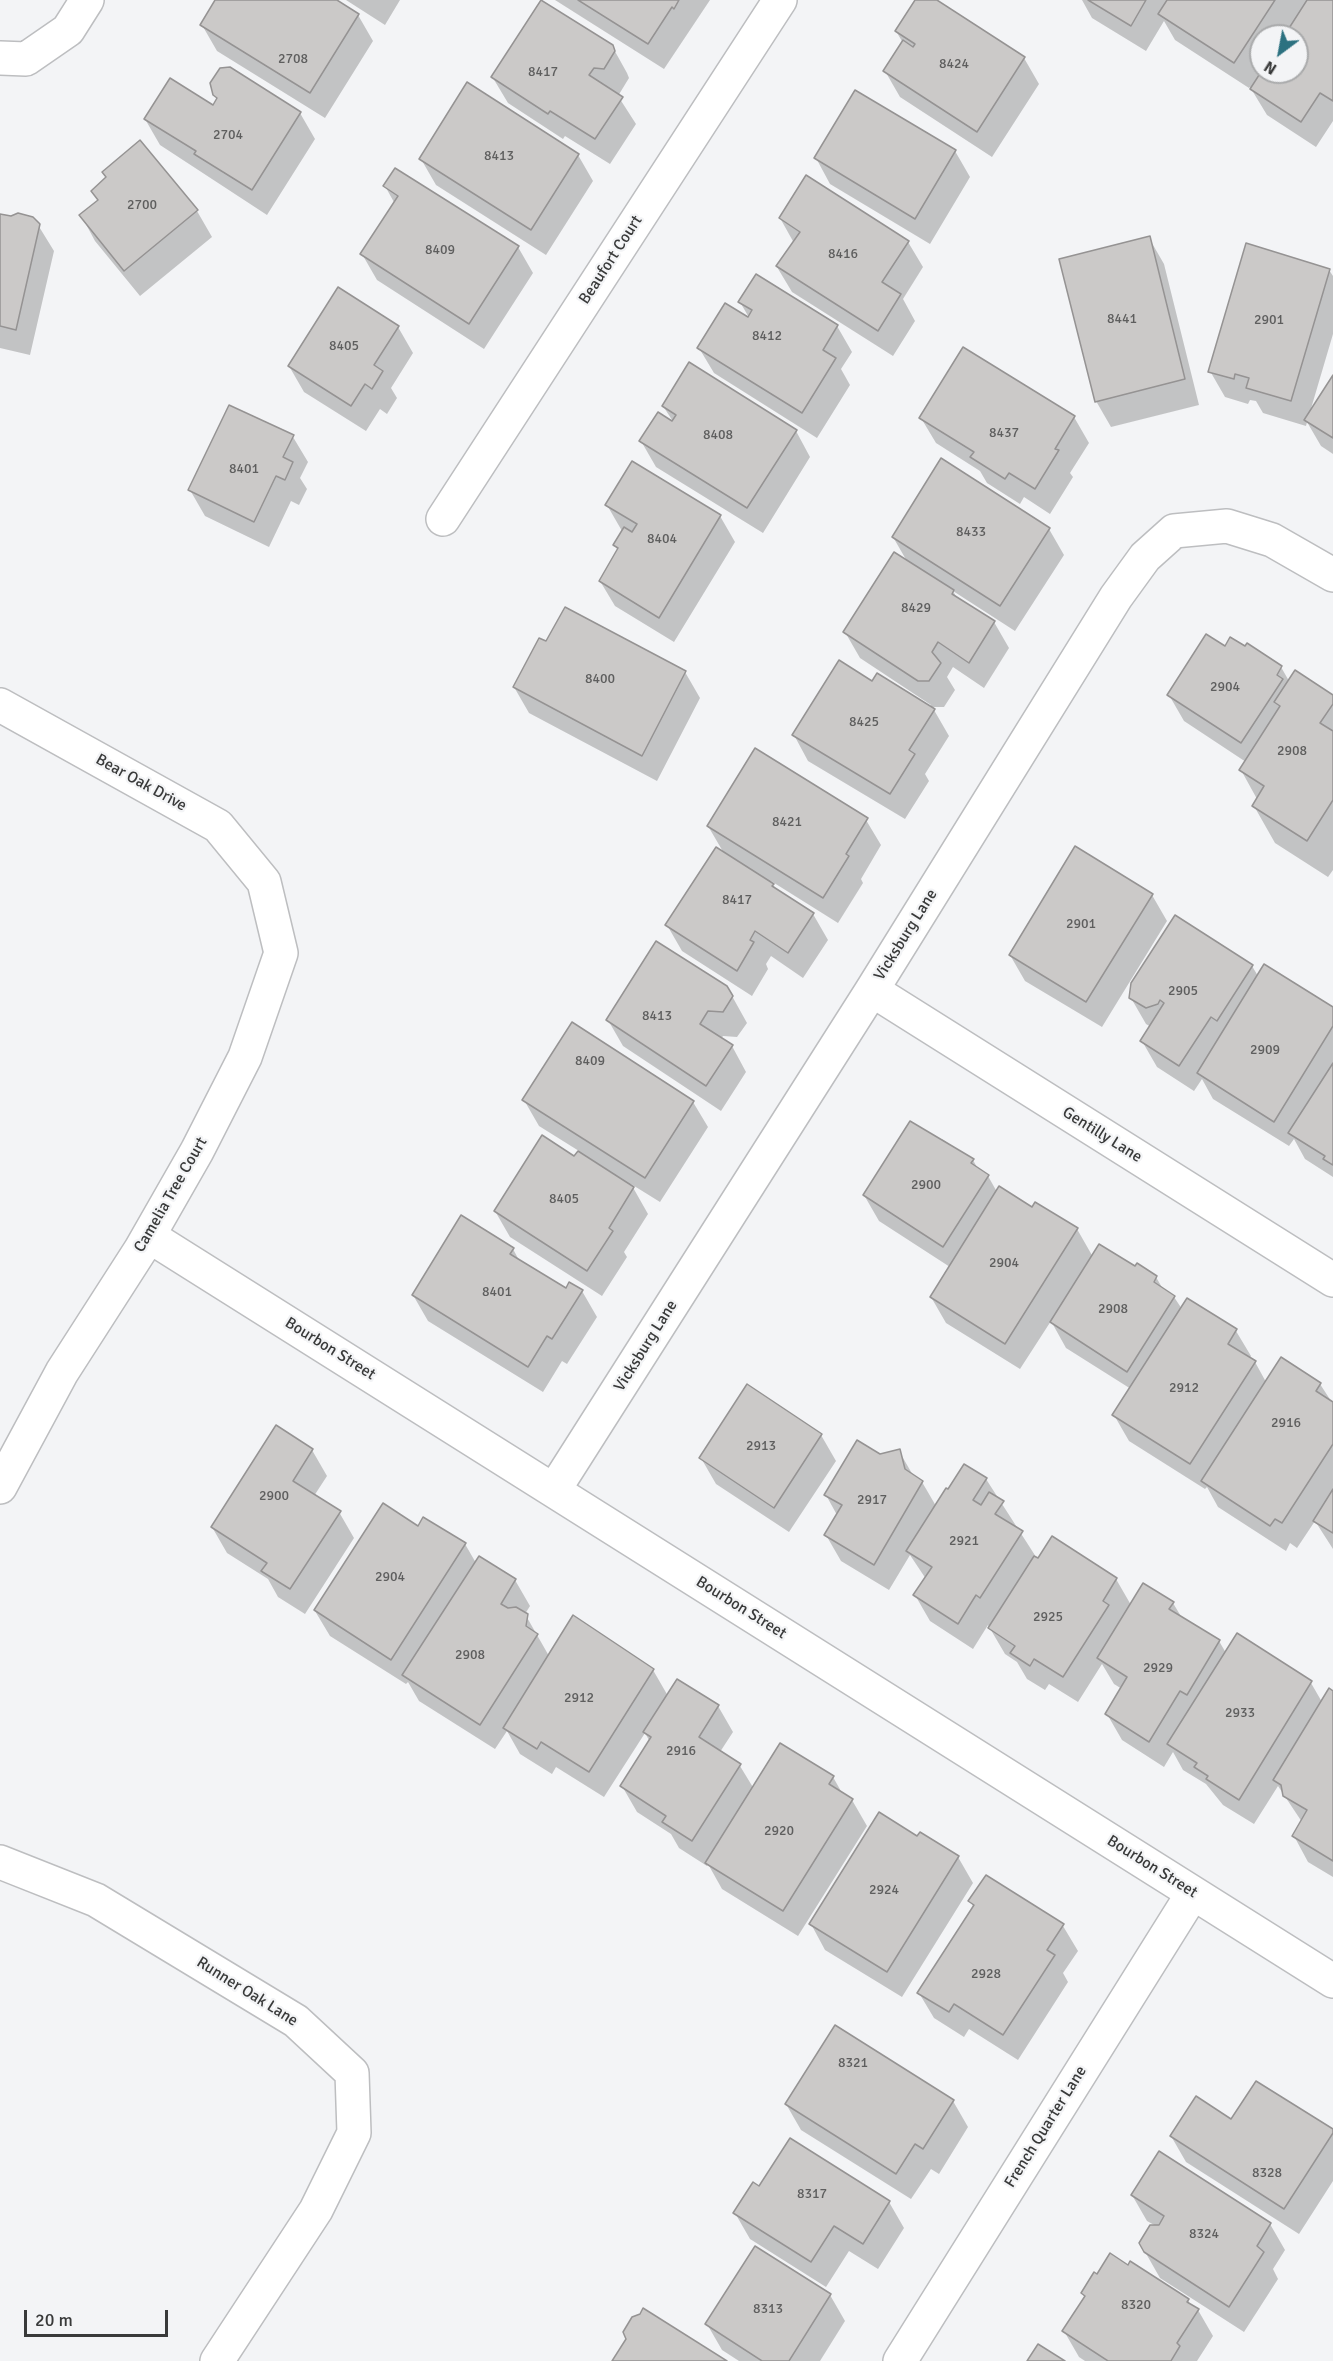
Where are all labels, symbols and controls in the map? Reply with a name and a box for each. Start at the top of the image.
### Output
north arrow [1249,24,1309,84]
house number: 2708 [278,51,308,67]
house number: 8424 [939,56,969,72]
text: N [1261,56,1281,79]
house number: 8417 [528,64,558,80]
house number: 2704 [213,127,243,143]
house number: 8413 [484,148,514,164]
house number: 2700 [127,197,157,213]
street label: Beaufort Court [575,212,647,308]
house number: 8409 [425,242,455,258]
house number: 8416 [828,246,858,262]
house number: 8441 [1107,311,1137,327]
house number: 2901 [1254,312,1284,328]
house number: 8412 [752,328,782,344]
house number: 8405 [329,338,359,354]
house number: 8437 [989,425,1019,441]
house number: 8408 [703,427,733,443]
house number: 8401 [229,461,259,477]
house number: 8433 [956,524,986,540]
house number: 8404 [647,531,677,547]
house number: 8429 [901,600,931,616]
house number: 8400 [585,671,615,687]
house number: 2904 [1210,679,1240,695]
house number: 8425 [849,714,879,730]
house number: 2908 [1277,743,1307,759]
street label: Bear Oak Drive [92,750,190,816]
house number: 8421 [772,814,802,830]
street label: Vicksburg Lane [870,886,942,984]
house number: 8417 [722,892,752,908]
house number: 2901 [1066,916,1096,932]
house number: 2905 [1168,983,1198,999]
house number: 8413 [642,1008,672,1024]
house number: 2909 [1250,1042,1280,1058]
house number: 8409 [575,1053,605,1069]
street label: Gentilly Lane [1059,1103,1145,1167]
street label: Camelia Tree Court [130,1134,212,1256]
house number: 2900 [911,1177,941,1193]
house number: 8405 [549,1191,579,1207]
house number: 2904 [989,1255,1019,1271]
house number: 8401 [482,1284,512,1300]
street label: Vicksburg Lane [610,1297,682,1395]
house number: 2908 [1098,1301,1128,1317]
street label: Bourbon Street [281,1313,379,1385]
house number: 2912 [1169,1380,1199,1396]
house number: 2916 [1271,1415,1301,1431]
house number: 2913 [746,1438,776,1454]
house number: 2900 [259,1488,289,1504]
house number: 2917 [857,1492,887,1508]
house number: 2921 [949,1533,979,1549]
house number: 2904 [375,1569,405,1585]
street label: Bourbon Street [692,1572,790,1644]
house number: 2925 [1033,1609,1063,1625]
house number: 2908 [455,1647,485,1663]
house number: 2929 [1143,1660,1173,1676]
house number: 2912 [564,1690,594,1706]
house number: 2933 [1225,1705,1255,1721]
house number: 2916 [666,1743,696,1759]
house number: 2920 [764,1823,794,1839]
street label: Bourbon Street [1103,1831,1201,1903]
house number: 2924 [869,1882,899,1898]
street label: Runner Oak Lane [193,1953,301,2031]
house number: 2928 [971,1966,1001,1982]
house number: 8321 [838,2055,868,2071]
street label: French Quarter Lane [1001,2063,1091,2191]
house number: 8328 [1252,2165,1282,2181]
house number: 8317 [797,2186,827,2202]
house number: 8324 [1189,2226,1219,2242]
house number: 8320 [1121,2297,1151,2313]
scale bar [27,2298,171,2336]
house number: 8313 [753,2301,783,2317]
text: 20 m [35,2309,73,2331]

